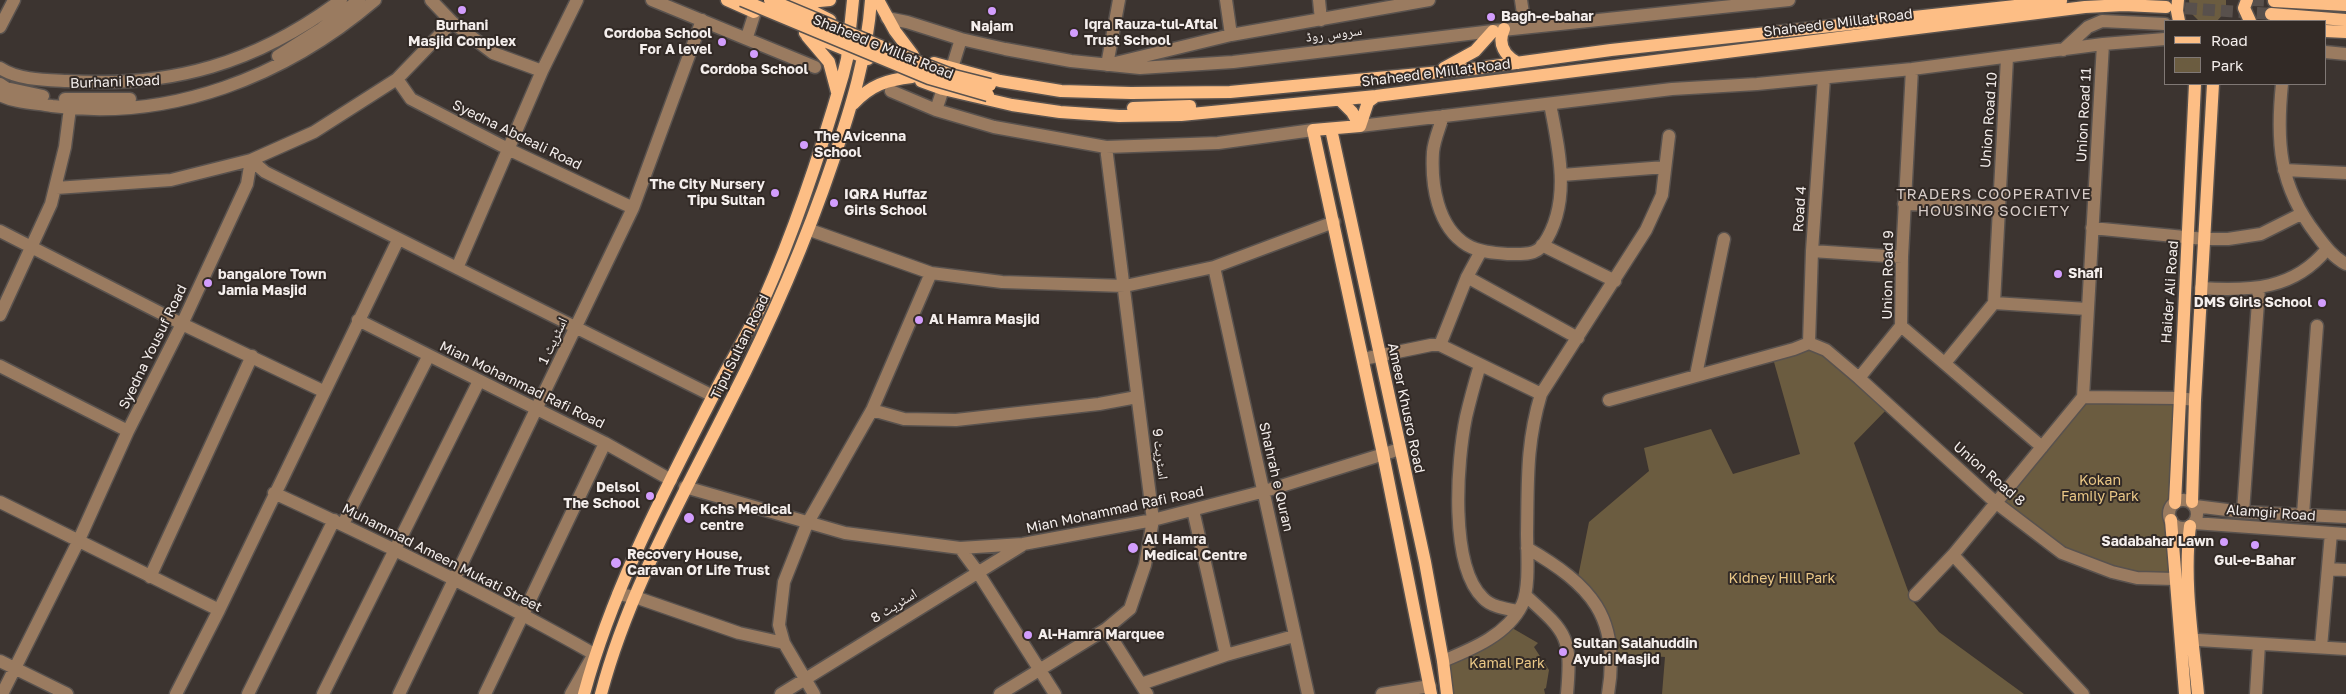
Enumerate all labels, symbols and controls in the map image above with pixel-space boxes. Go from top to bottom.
marker: Burhani Masjid Complex [456,4,468,16]
marker: Najam [986,5,998,17]
street label: Shaheed e Millat Road [1763,6,1913,40]
place label: Bagh-e-bahar [1501,9,1594,25]
street label: Shaheed e Millat Road [810,11,956,83]
marker: Bagh-e-bahar [1485,11,1497,23]
place label: Iqra Rauza-tul-Aftal Trust School [1084,17,1218,49]
place label: Burhani Masjid Complex [408,18,516,50]
place label: Najam [971,19,1013,35]
legend [2164,20,2326,85]
street label: سروس روڈ [1305,22,1363,46]
place label: Cordoba School For A level [604,26,712,58]
marker: Iqra Rauza-tul-Aftal Trust School [1068,27,1080,39]
text: Road [2211,31,2248,49]
marker: Cordoba School For A level [716,36,728,48]
marker: Cordoba School [748,48,760,60]
street label: Shaheed e Millat Road [1361,56,1511,90]
text: Park [2211,56,2243,74]
place label: Cordoba School [700,62,808,78]
street label: Union Road 11 [2073,67,2095,163]
street label: Union Road 10 [1977,71,2001,169]
street label: Burhani Road [70,72,160,92]
street label: Syedna Abdeali Road [450,96,584,174]
place label: The Avicenna School [814,129,906,162]
marker: The Avicenna School [798,139,810,151]
place label: The City Nursery Tipu Sultan [650,177,765,210]
street label: Road 4 [1790,185,1810,233]
district label: TRADERS COOPERATIVE HOUSING SOCIETY [1894,185,2094,220]
marker: The City Nursery Tipu Sultan [769,187,781,199]
place label: IQRA Huffaz Girls School [844,187,927,220]
marker: IQRA Huffaz Girls School [828,197,840,209]
street label: Union Road 9 [1879,230,1897,320]
street label: Haider Ali Road [2158,240,2182,344]
place label: Shafi [2068,266,2103,282]
place label: bangalore Town Jamia Masjid [218,267,326,300]
marker: Shafi [2052,268,2064,280]
marker: bangalore Town Jamia Masjid [202,277,214,289]
street label: Syedna Yousuf Road [116,282,190,412]
street label: Tipu Sultan Road [707,292,773,402]
place label: DMS Girls School [2194,295,2312,311]
marker: DMS Girls School [2316,297,2328,309]
place label: Al Hamra Masjid [929,312,1040,328]
marker: Al Hamra Masjid [913,314,925,326]
street label: اسٹریٹ 1 [535,315,571,367]
street label: Mian Mohammad Rafi Road [437,338,607,432]
street label: Ameer Khusro Road [1384,341,1428,475]
street label: Shahrah e Quran [1255,421,1297,533]
street label: اسٹریٹ 9 [1149,427,1171,481]
street label: Union Road 8 [1950,438,2028,510]
park label: Kokan Family Park [2061,473,2139,506]
place label: Delsol The School [563,480,640,512]
street label: Mian Mohammad Rafi Road [1024,483,1206,537]
marker: Delsol The School [644,490,656,502]
street label: Muhammad Ameen Mukati Street [339,500,545,616]
street label: Alamgir Road [2226,501,2316,525]
place label: Kchs Medical centre [700,502,792,534]
marker: Kchs Medical centre [682,511,696,525]
place label: Al Hamra Medical Centre [1144,532,1247,564]
place label: Sadabahar Lawn [2101,534,2214,550]
marker: Sadabahar Lawn [2218,536,2230,548]
marker: Gul-e-Bahar [2249,539,2261,551]
marker: Al Hamra Medical Centre [1126,541,1140,555]
place label: Recovery House, Caravan Of Life Trust [627,547,770,580]
place label: Gul-e-Bahar [2214,553,2296,569]
marker: Recovery House, Caravan Of Life Trust [609,556,623,570]
park label: Kidney Hill Park [1729,571,1835,587]
street label: اسٹریٹ 8 [868,585,920,627]
place label: Al-Hamra Marquee [1038,627,1165,643]
marker: Al-Hamra Marquee [1022,629,1034,641]
place label: Sultan Salahuddin Ayubi Masjid [1573,636,1697,669]
marker: Sultan Salahuddin Ayubi Masjid [1557,646,1569,658]
park label: Kamal Park [1469,656,1545,672]

